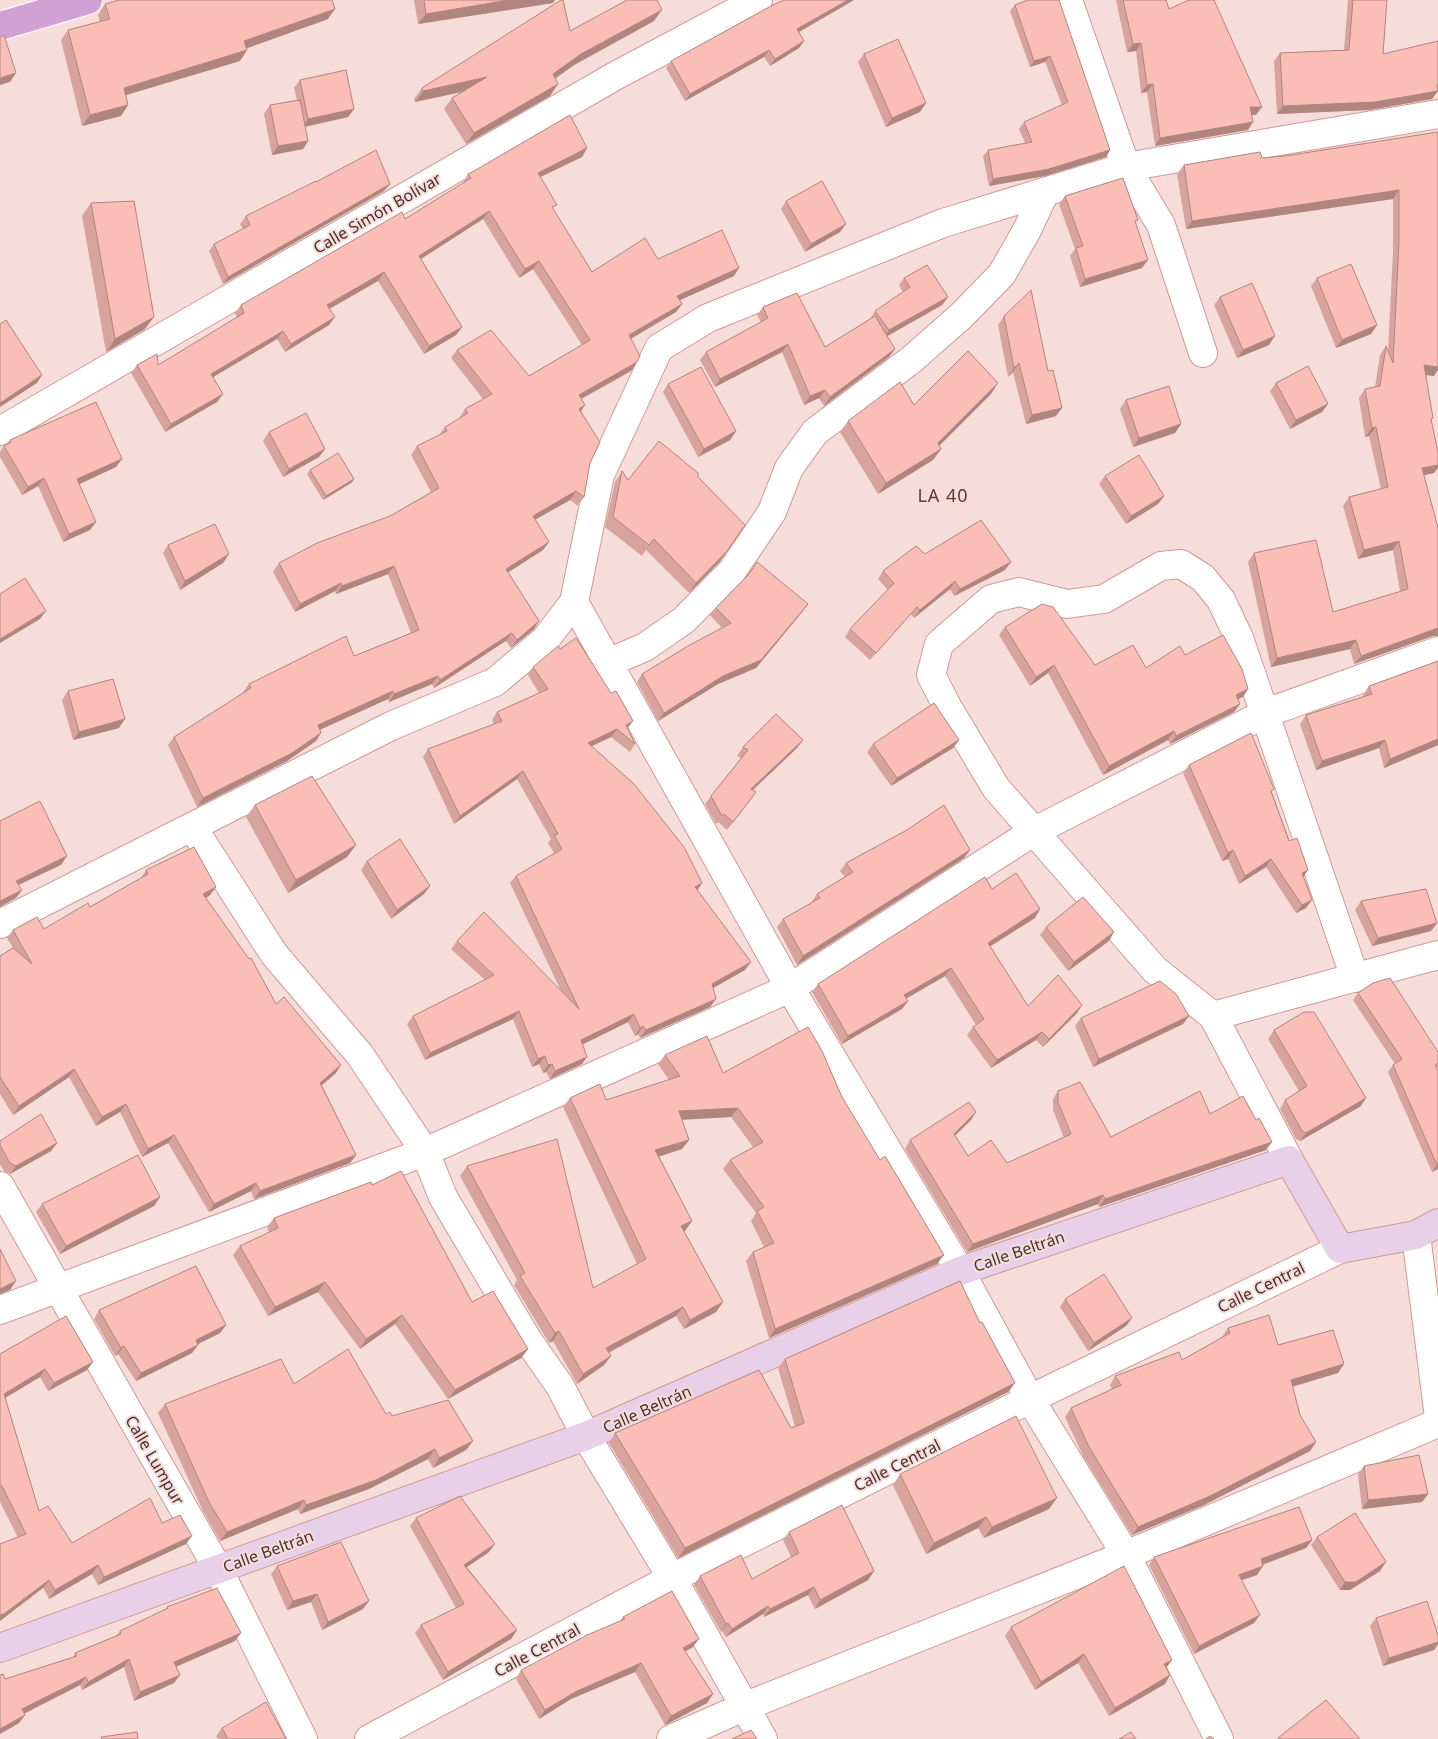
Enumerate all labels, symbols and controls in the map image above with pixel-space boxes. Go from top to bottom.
street label: Calle Simón Bolívar [309,167,445,259]
district label: LA 40 [917,483,969,507]
street label: Calle Beltrán [970,1225,1068,1277]
street label: Calle Central [1214,1256,1308,1318]
street label: Calle Beltrán [599,1380,695,1438]
street label: Calle Lumpur [120,1411,190,1509]
street label: Calle Central [850,1434,944,1496]
street label: Calle Beltrán [220,1524,316,1578]
street label: Calle Central [490,1618,584,1682]

